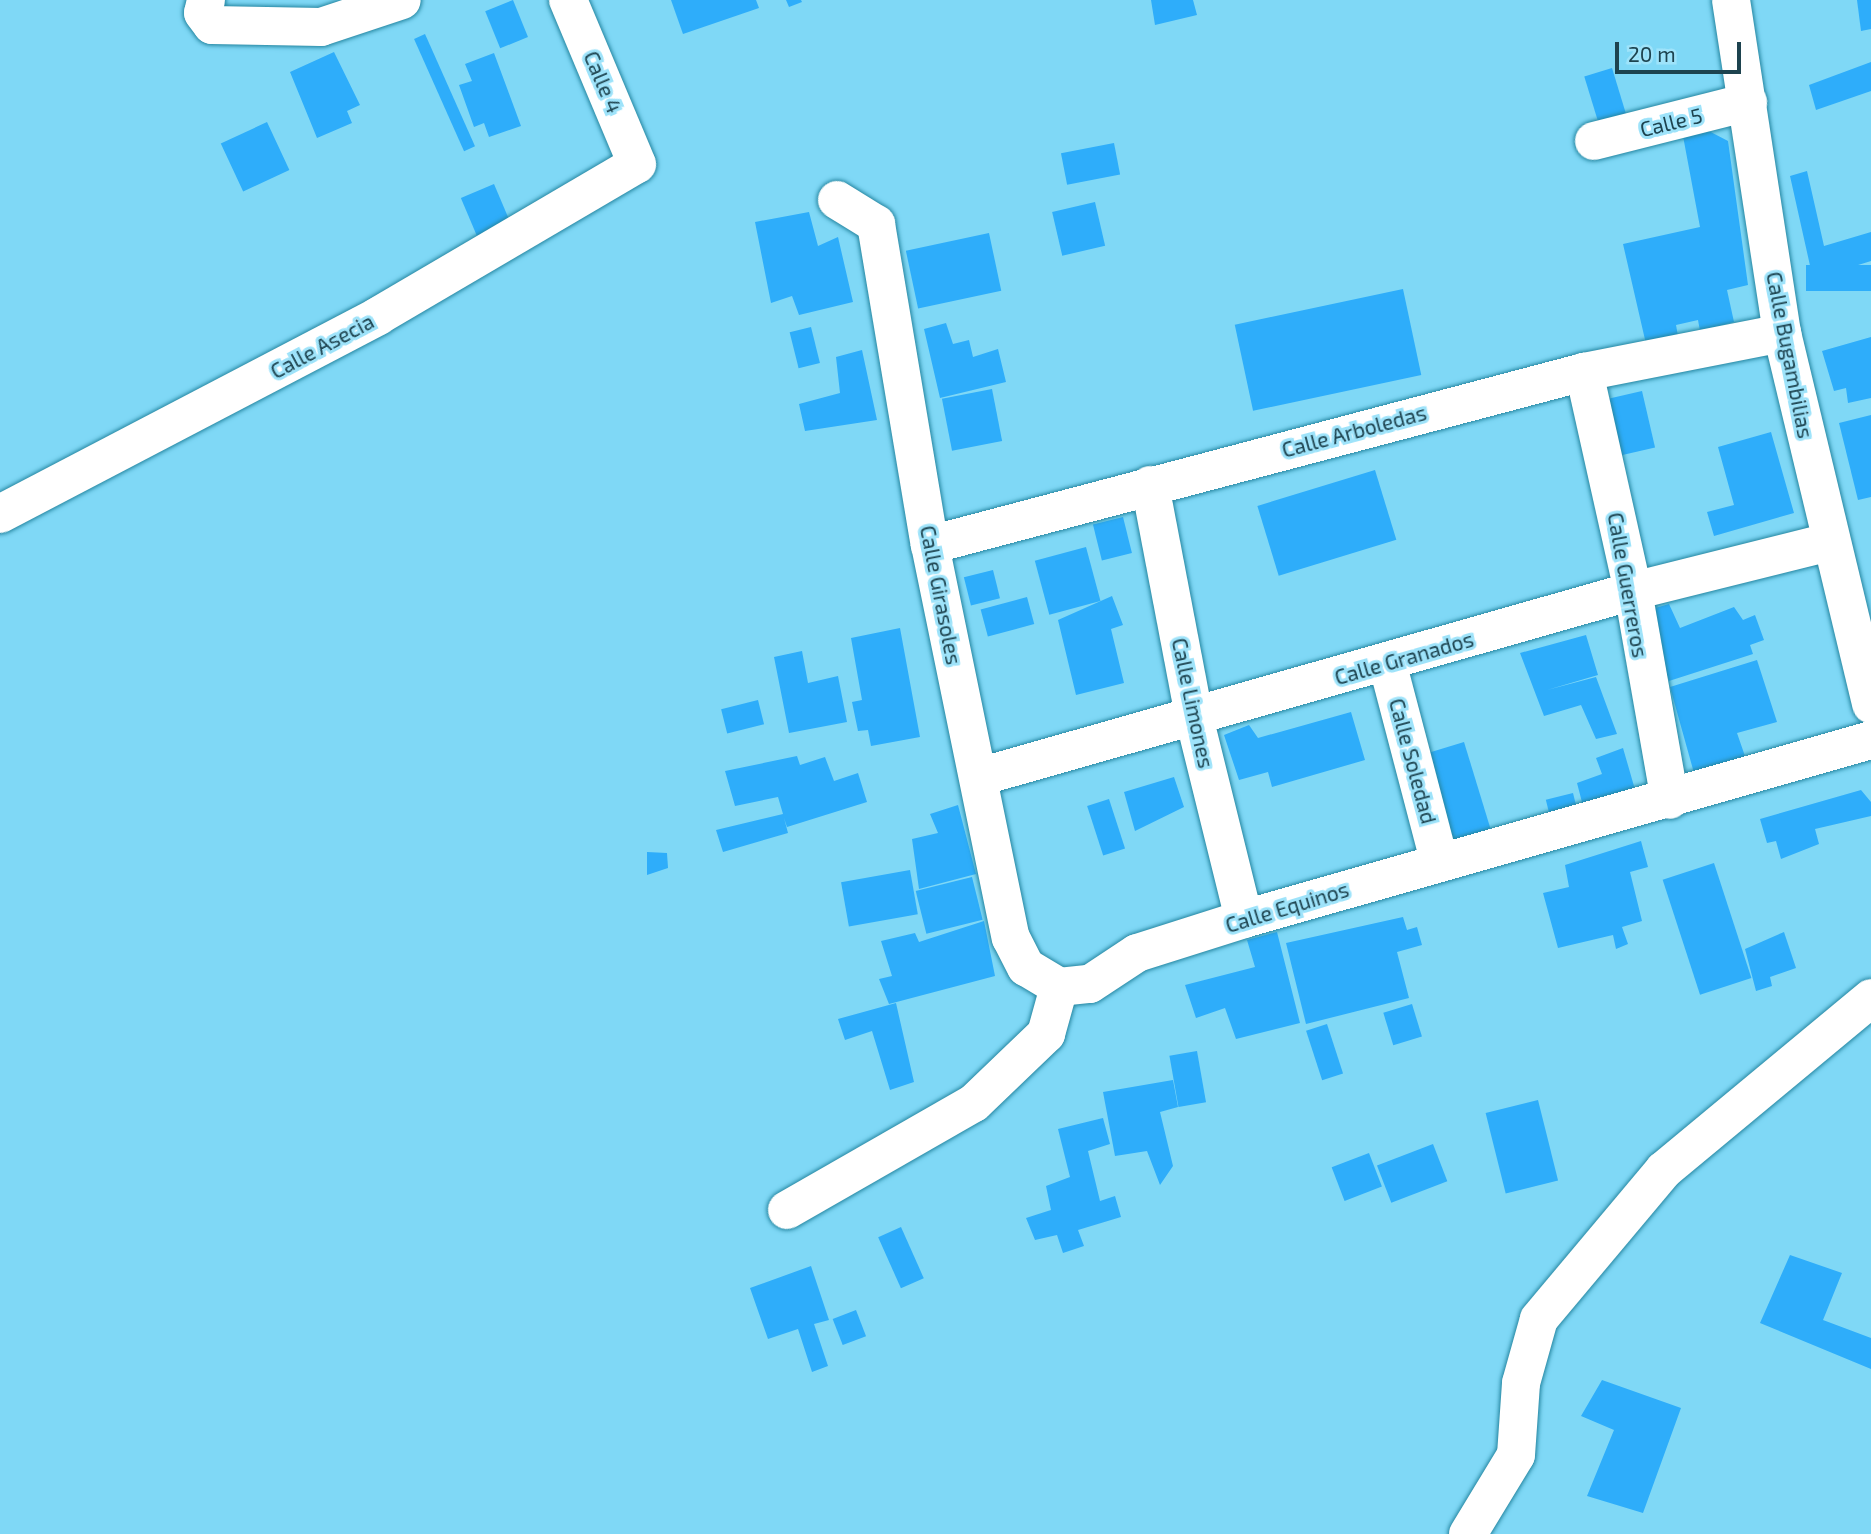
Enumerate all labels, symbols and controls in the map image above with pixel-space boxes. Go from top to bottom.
scale bar [1619,28,1745,72]
text: 20 m [1628,41,1676,66]
street label: Calle 4 [579,47,627,117]
street label: Calle 5 [1637,102,1705,142]
street label: Calle Bugambilias [1761,270,1819,440]
street label: Calle Asecia [266,308,378,384]
street label: Calle Arboledas [1279,400,1429,462]
street label: Calle Guerreros [1603,510,1653,660]
street label: Calle Girasoles [915,523,967,667]
street label: Calle Granados [1332,626,1476,690]
street label: Calle Limones [1167,636,1219,770]
street label: Calle Soledad [1384,696,1442,826]
street label: Calle Equinos [1222,876,1352,938]

